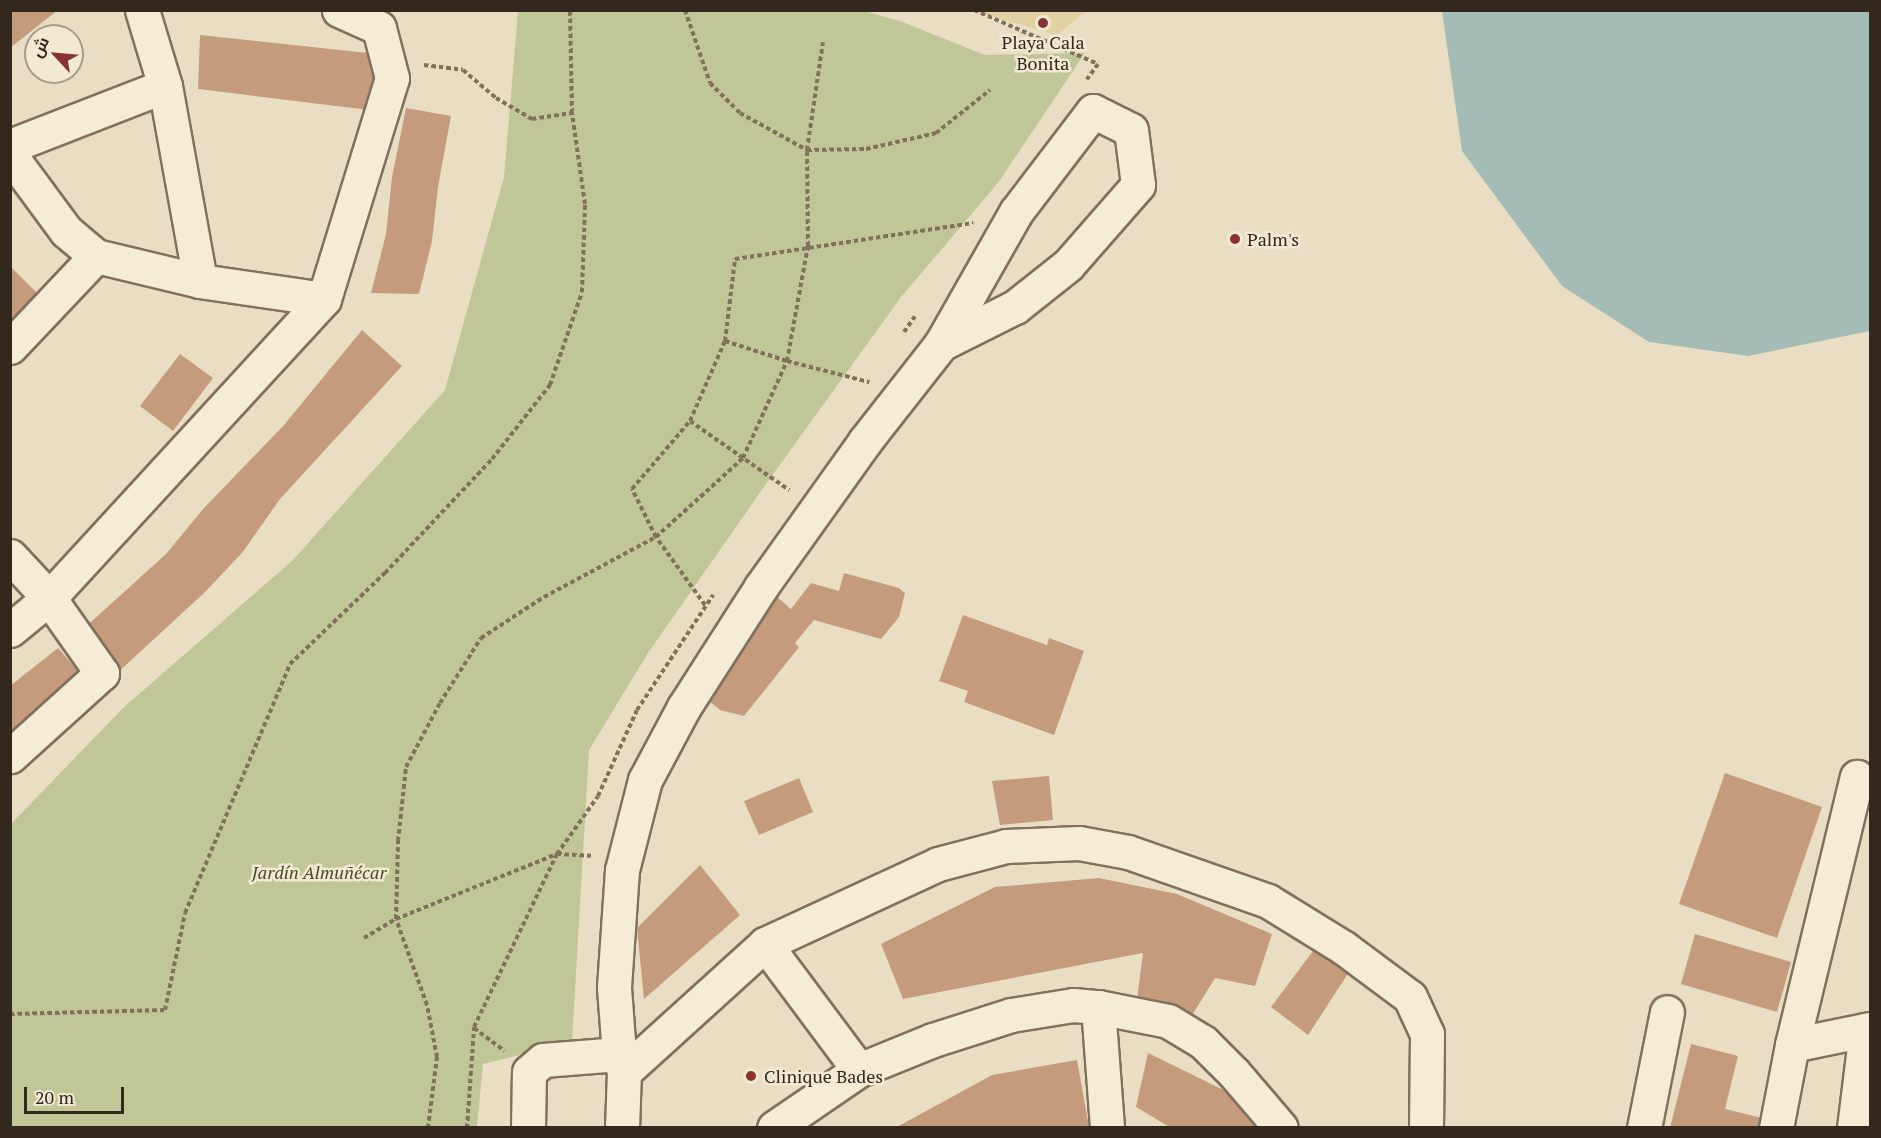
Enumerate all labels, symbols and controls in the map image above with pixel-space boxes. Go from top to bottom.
marker: Playa Cala Bonita [1036,16,1050,30]
north arrow [24,24,84,84]
place label: Playa Cala Bonita [1002,32,1084,74]
text: ش [25,33,54,61]
place label: Palm's [1247,228,1299,250]
marker: Palm's [1228,232,1242,246]
park label: Jardín Almuñécar [251,861,387,883]
place label: Clinique Bades [764,1065,883,1087]
marker: Clinique Bades [742,1067,760,1085]
scale bar [27,1075,128,1113]
text: 20 m [35,1085,74,1109]

